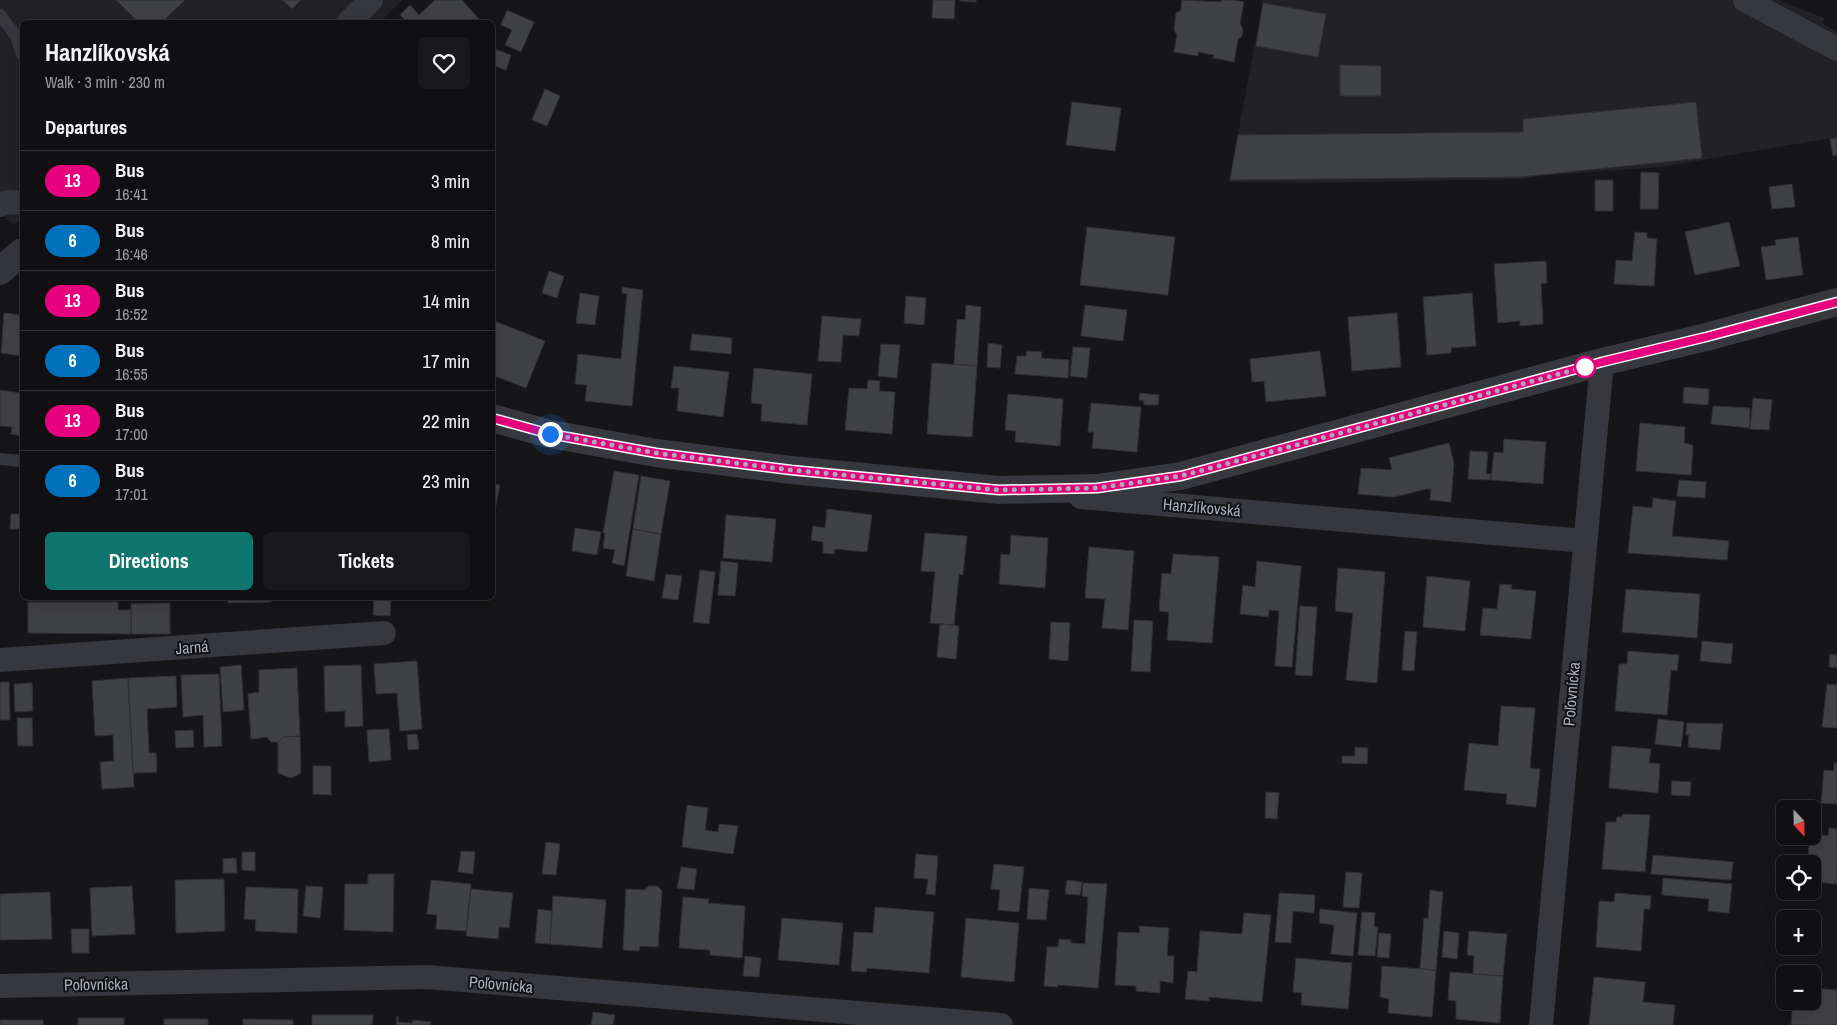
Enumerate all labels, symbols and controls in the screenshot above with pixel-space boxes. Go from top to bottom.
text: Hanzlíkovská [45,36,170,68]
button: heart [418,37,470,89]
text: Walk · 3 min · 230 m [45,71,165,93]
text: Departures [45,114,127,140]
text: Bus [115,157,144,183]
text: 13 [64,168,81,193]
text: 3 min [431,168,470,194]
text: 16:41 [115,183,148,205]
text: Bus [115,217,144,243]
text: 6 [68,228,77,253]
text: 8 min [431,228,470,254]
text: 16:46 [115,243,148,265]
text: Bus [115,277,144,303]
text: 13 [64,288,81,313]
text: 14 min [422,288,470,314]
text: 16:52 [115,303,148,325]
text: Bus [115,337,144,363]
text: 6 [68,348,77,373]
text: 17 min [422,348,470,374]
unlabelled marker [1574,356,1596,378]
text: 16:55 [115,363,148,385]
text: Bus [115,397,144,423]
text: 13 [64,408,81,433]
text: 22 min [422,408,470,434]
your location [538,422,563,447]
text: 17:00 [115,423,148,445]
text: Bus [115,457,144,483]
text: 6 [68,468,77,493]
text: 23 min [422,468,470,494]
text: 17:01 [115,483,148,505]
street label: Hanzlíkovská [1162,493,1243,521]
button: Directions [45,532,253,590]
button: Tickets [263,532,470,590]
street label: Jarná [175,635,210,659]
street label: Poľovnícka [1557,660,1585,727]
north arrow [1776,800,1821,845]
map controls [1776,800,1821,1010]
button: locate [1776,855,1821,900]
button: + [1776,910,1821,955]
button: − [1776,965,1821,1010]
street label: Poľovnícka [468,970,535,998]
street label: Poľovnícka [64,972,129,996]

